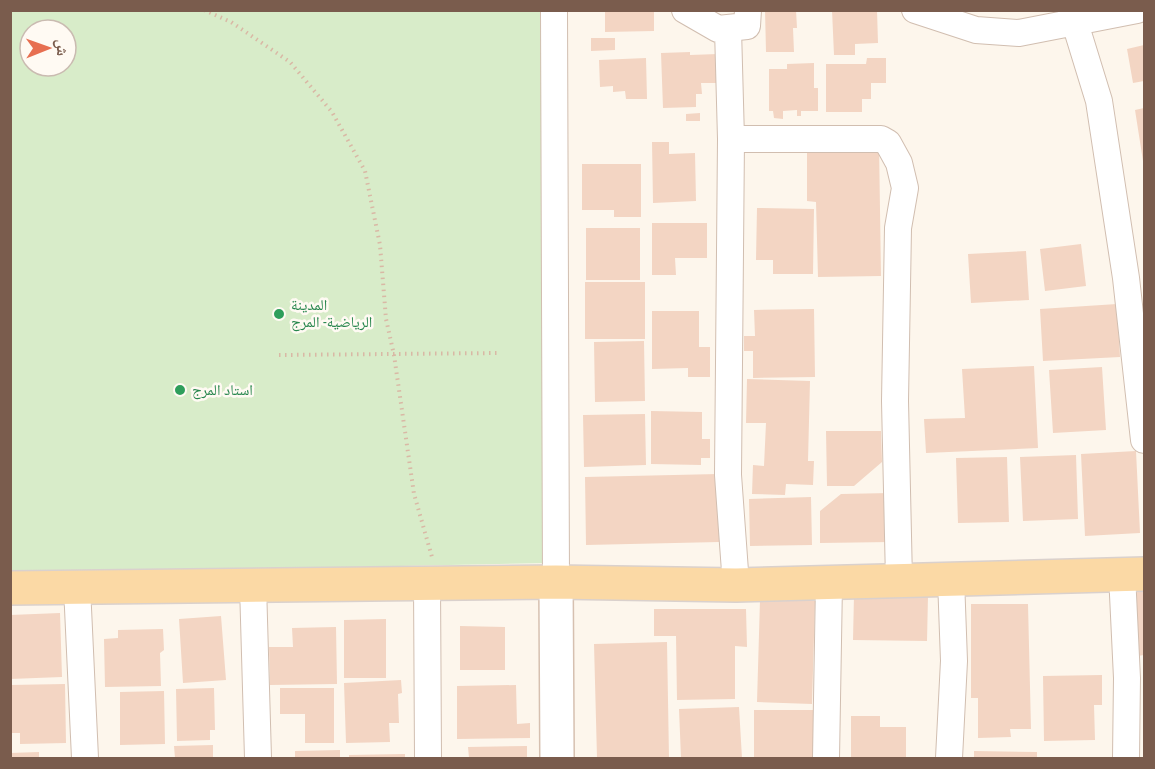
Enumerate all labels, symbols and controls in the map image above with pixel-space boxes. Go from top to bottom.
north arrow [18,18,78,78]
text: ش [53,39,72,56]
place label: المدينة الرياضية- المرج [291,296,372,332]
marker: المدينة الرياضية- المرج [272,307,286,321]
place label: استاد المرج [192,381,253,400]
marker: استاد المرج [173,383,187,397]

